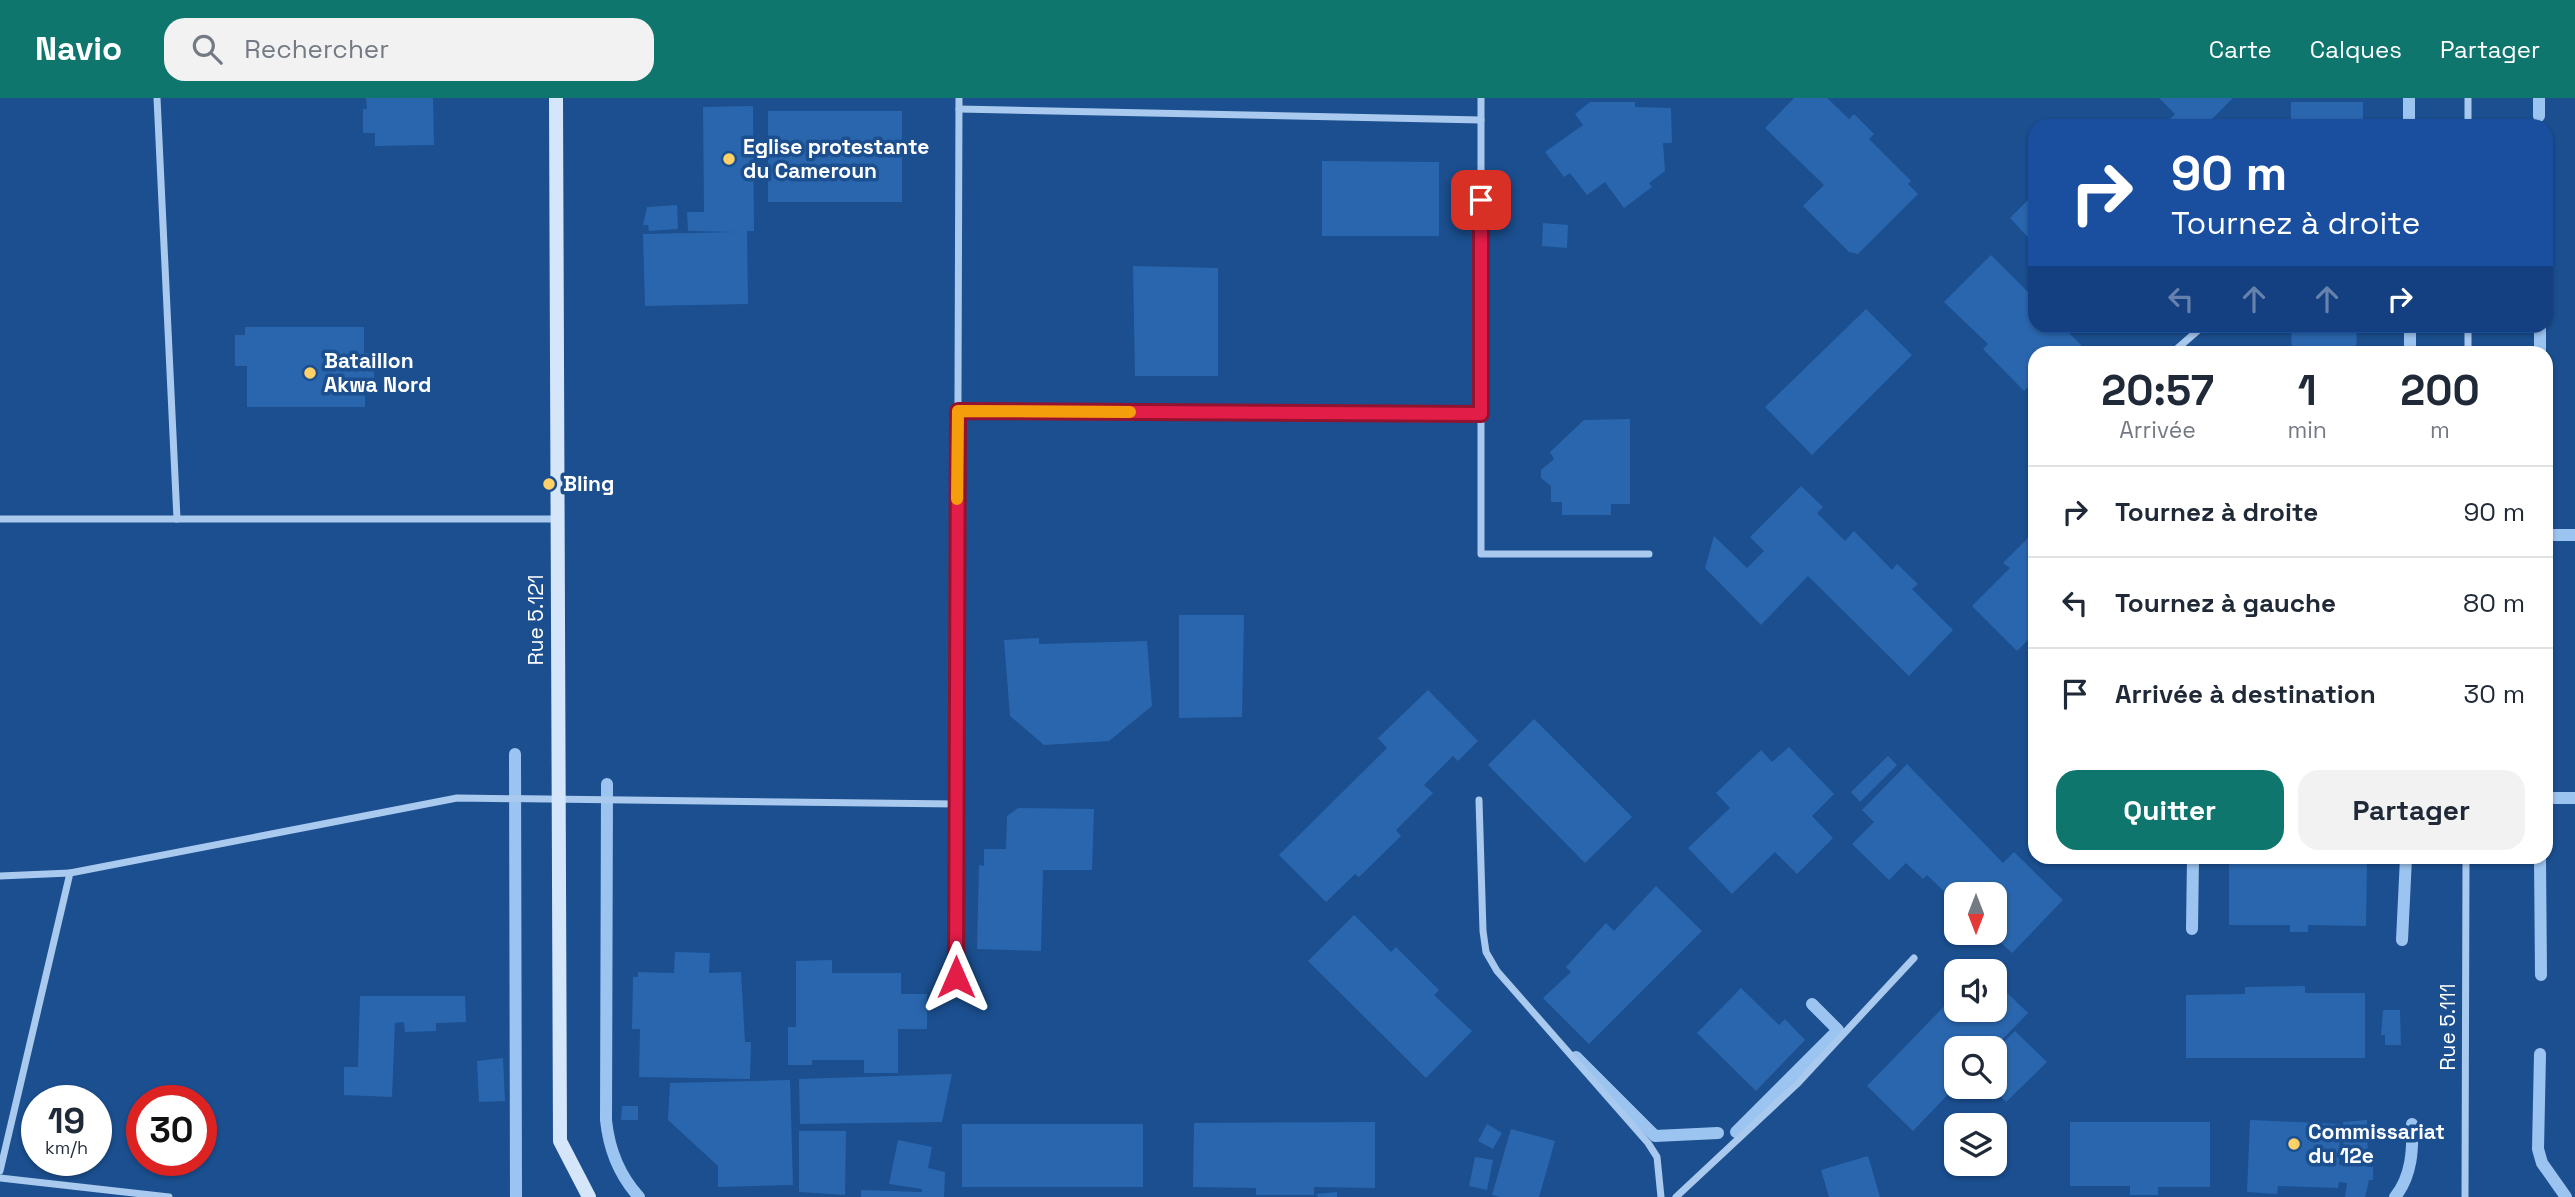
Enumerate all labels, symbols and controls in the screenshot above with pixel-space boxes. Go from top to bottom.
search box [164,18,654,81]
text: Navio [35,28,122,70]
icon: search [188,30,226,68]
text: Rechercher [244,32,389,66]
text: Carte [2209,34,2272,65]
text: Calques [2310,34,2402,65]
text: Partager [2440,34,2540,65]
place label: Eglise protestante du Cameroun [743,133,929,184]
text: 90 m [2171,142,2287,204]
icon: right [2056,147,2147,238]
marker: Eglise protestante du Cameroun [721,151,737,167]
pin [1451,170,1511,230]
icon: arrive [1462,181,1500,219]
text: Tournez à droite [2171,203,2420,243]
icon: left [2162,280,2200,318]
icon: ahead [2235,280,2273,318]
icon: ahead [2308,280,2346,318]
icon: right [2381,280,2419,318]
place label: Bataillon Akwa Nord [324,347,431,398]
text: 20:57 [2101,364,2214,417]
text: 1 [2298,364,2317,417]
text: 200 [2400,364,2480,417]
marker: Bataillon Akwa Nord [302,365,318,381]
text: Arrivée [2119,415,2196,445]
text: min [2287,415,2327,445]
text: m [2430,415,2450,445]
place label: Bling [563,470,614,497]
marker: Bling [541,476,557,492]
icon: right [2056,493,2094,531]
text: Tournez à droite [2115,495,2318,529]
text: 90 m [2463,495,2525,529]
street label: Rue 5.121 [522,574,549,666]
icon: left [2056,584,2094,622]
text: Tournez à gauche [2115,586,2336,620]
text: 80 m [2463,586,2525,620]
icon: arrive [2056,675,2094,713]
text: Arrivée à destination [2115,677,2376,711]
text: 30 m [2464,677,2525,711]
button: Quitter [2056,770,2284,850]
button: Partager [2298,770,2525,850]
north arrow [1944,882,2007,945]
map controls [1944,882,2007,1176]
position arrow [919,940,993,1014]
button: sound [1944,959,2007,1022]
street label: Rue 5.111 [2434,983,2461,1071]
button: search [1944,1036,2007,1099]
speed limit sign: 30 [126,1085,217,1176]
text: 19 [48,1099,85,1143]
button: layers [1944,1113,2007,1176]
place label: Commissariat du 12e [2308,1118,2445,1169]
text: km/h [45,1136,88,1159]
marker: Commissariat du 12e [2286,1136,2302,1152]

